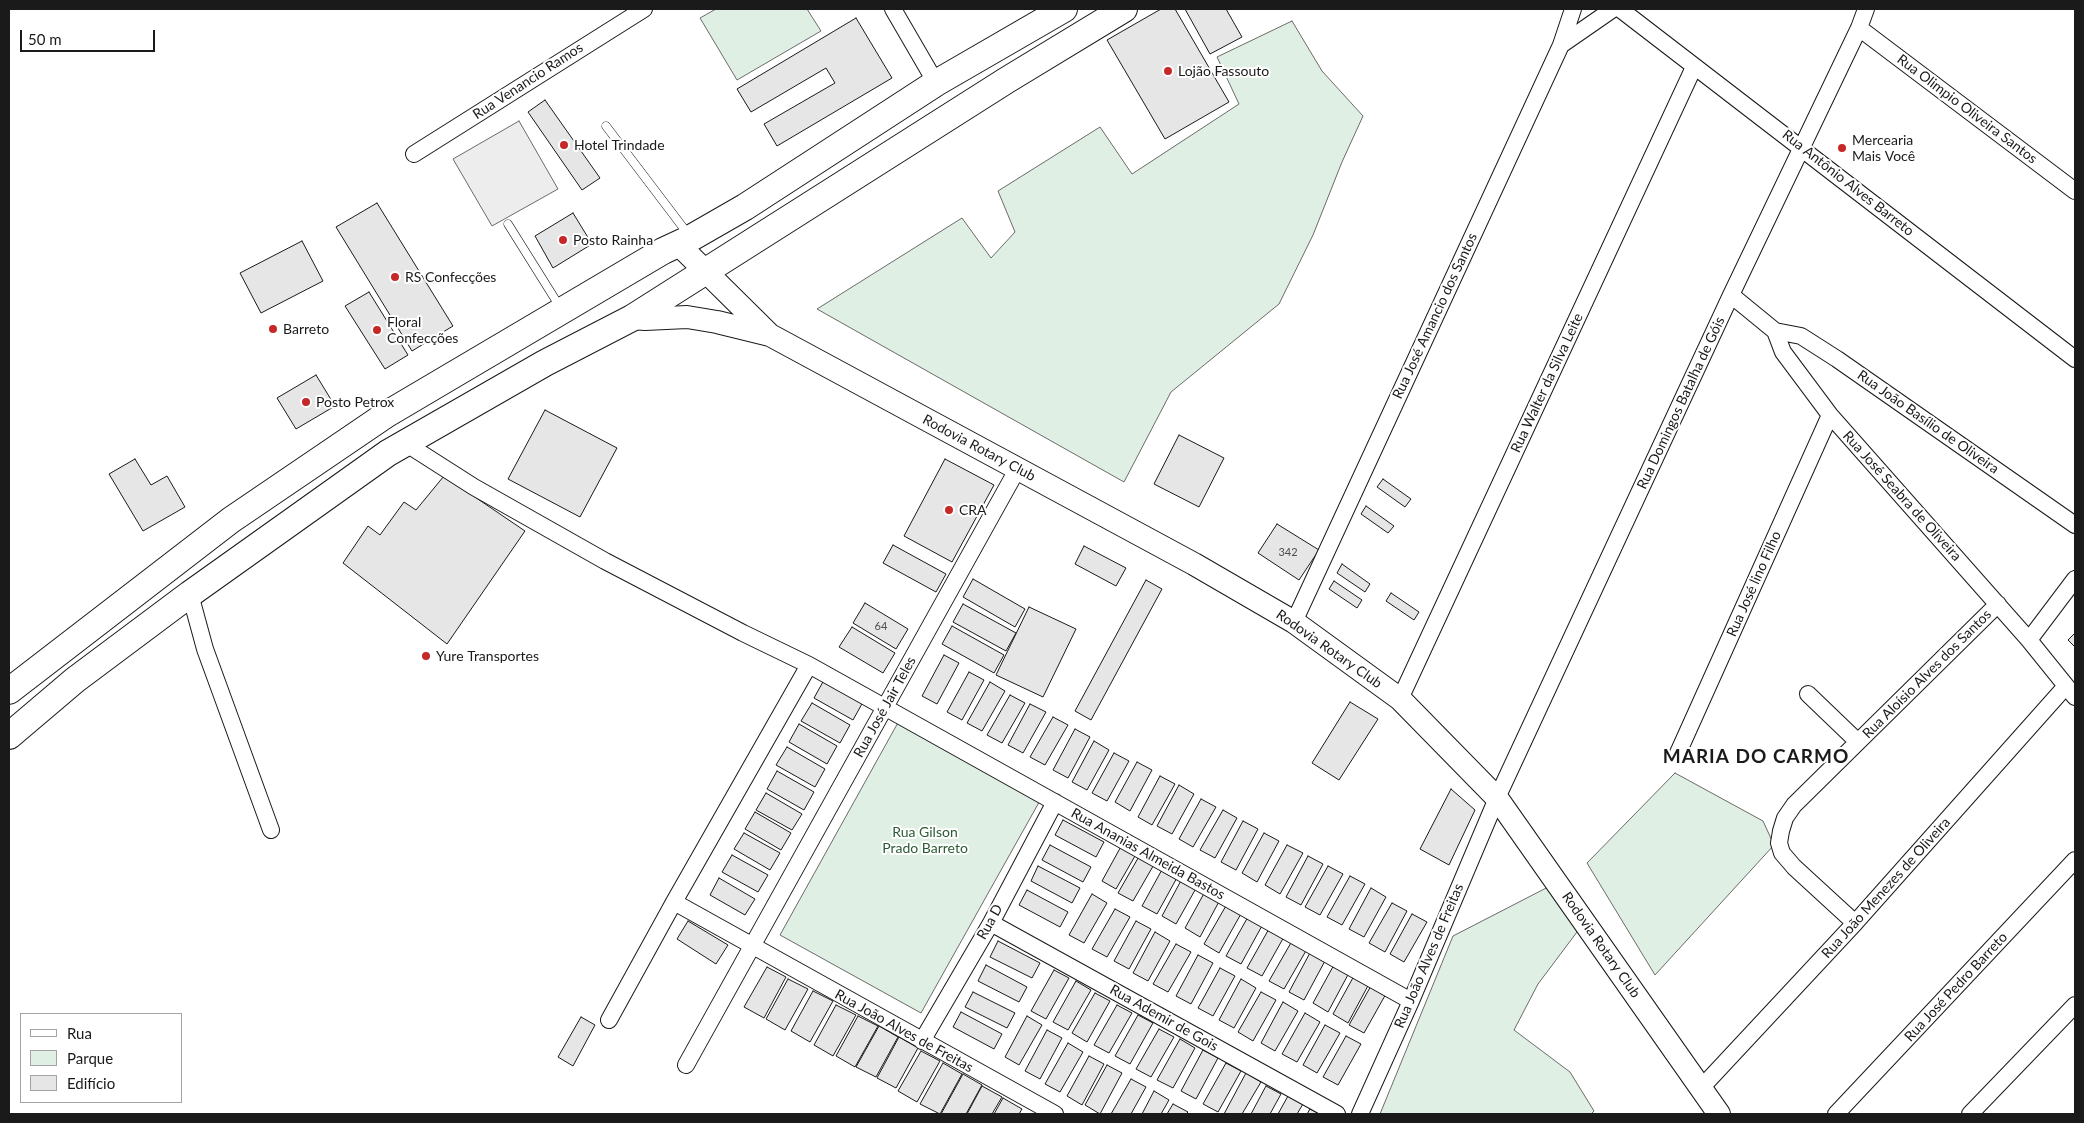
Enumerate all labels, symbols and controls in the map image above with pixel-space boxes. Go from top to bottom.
scale bar [22,20,158,52]
text: 50 m [28,30,62,48]
street label: Rua Venancio Ramos [470,39,586,123]
street label: Rua Olimpio Oliveira Santos [1894,51,2040,167]
place label: Lojão Fassouto [1178,63,1269,79]
marker: Lojão Fassouto [1162,65,1174,77]
street label: Rua Antônio Alves Barreto [1779,126,1917,240]
place label: Mercearia Mais Você [1852,132,1915,164]
place label: Hotel Trindade [574,137,665,153]
marker: Hotel Trindade [558,139,570,151]
marker: Mercearia Mais Você [1836,142,1848,154]
street label: Rua José Amancio dos Santos [1389,230,1481,402]
place label: Posto Rainha [573,232,653,248]
marker: Posto Rainha [557,234,569,246]
place label: RS Confecções [405,269,496,285]
marker: RS Confecções [389,271,401,283]
street label: Rua Walter da Silva Leite [1507,311,1587,455]
place label: Floral Confecções [387,314,458,347]
street label: Rua Domingos Batalha de Góis [1634,314,1728,492]
place label: Barreto [283,321,329,337]
marker: Barreto [267,323,279,335]
marker: Floral Confecções [371,324,383,336]
street label: Rua João Basílio de Oliveira [1854,367,2002,477]
place label: Posto Petrox [316,394,394,410]
marker: Posto Petrox [300,396,312,408]
street label: Rodovia Rotary Club [920,411,1038,485]
street label: Rua José Seabra de Oliveira [1839,428,1965,564]
place label: CRA [959,502,987,518]
marker: CRA [943,504,955,516]
street label: Rua José lino Filho [1723,529,1785,639]
house number: 342 [1278,545,1298,559]
street label: Rodovia Rotary Club [1273,606,1385,692]
street label: Rua Aloísio Alves dos Santos [1859,606,1995,742]
house number: 64 [875,619,887,633]
place label: Yure Transportes [436,648,539,664]
marker: Yure Transportes [420,650,432,662]
street label: Rua José Jair Teles [850,654,920,760]
district label: MARIA DO CARMO [1661,746,1851,768]
street label: Rua Ananias Almeida Bastos [1068,805,1228,903]
street label: Rua João Menezes de Oliveira [1818,814,1954,962]
park label: Rua Gilson Prado Barreto [882,824,968,856]
street label: Rua João Alves de Freitas [1391,881,1467,1031]
street label: Rodovia Rotary Club [1558,889,1644,1001]
street label: Rua D [974,902,1006,942]
street label: Rua José Pedro Barreto [1901,929,2011,1045]
street label: Rua Ademir de Gois [1107,981,1221,1055]
street label: Rua João Alves de Freitas [832,986,976,1076]
legend [20,1013,182,1103]
text: Rua [67,1024,92,1042]
text: Parque [67,1049,113,1067]
text: Edifício [67,1074,115,1092]

